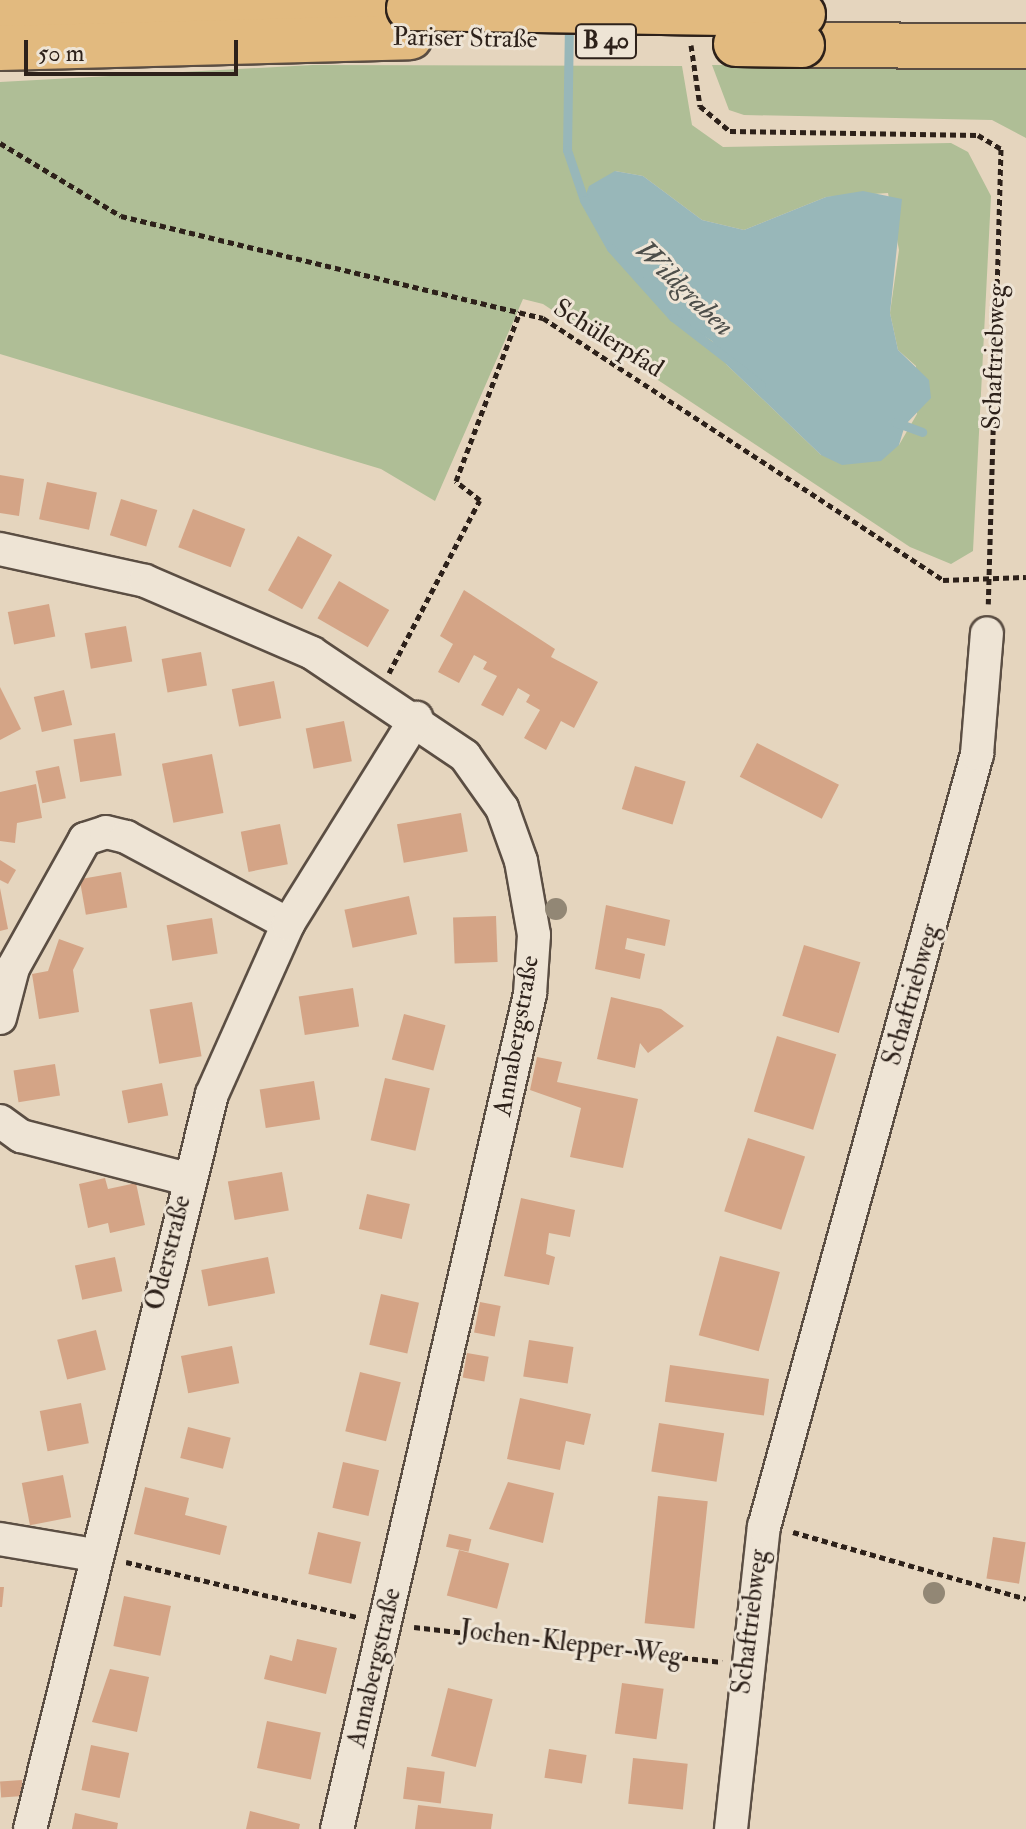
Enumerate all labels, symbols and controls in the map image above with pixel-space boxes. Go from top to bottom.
road number: B 40 [574,21,638,61]
street label: Pariser Straße [392,22,538,56]
scale bar [28,24,242,74]
text: 50 m [38,38,84,69]
water label: Wildgraben [628,234,740,344]
street label: Schaftriebweg [977,284,1013,430]
street label: Schülerpfad [547,293,669,385]
street label: Schaftriebweg [877,921,947,1069]
street label: Annabergstraße [488,953,546,1119]
street label: Oderstraße [140,1192,198,1314]
street label: Schaftriebweg [727,1548,775,1696]
street label: Annabergstraße [342,1585,408,1751]
street label: Jochen-Klepper-Weg [458,1615,684,1673]

